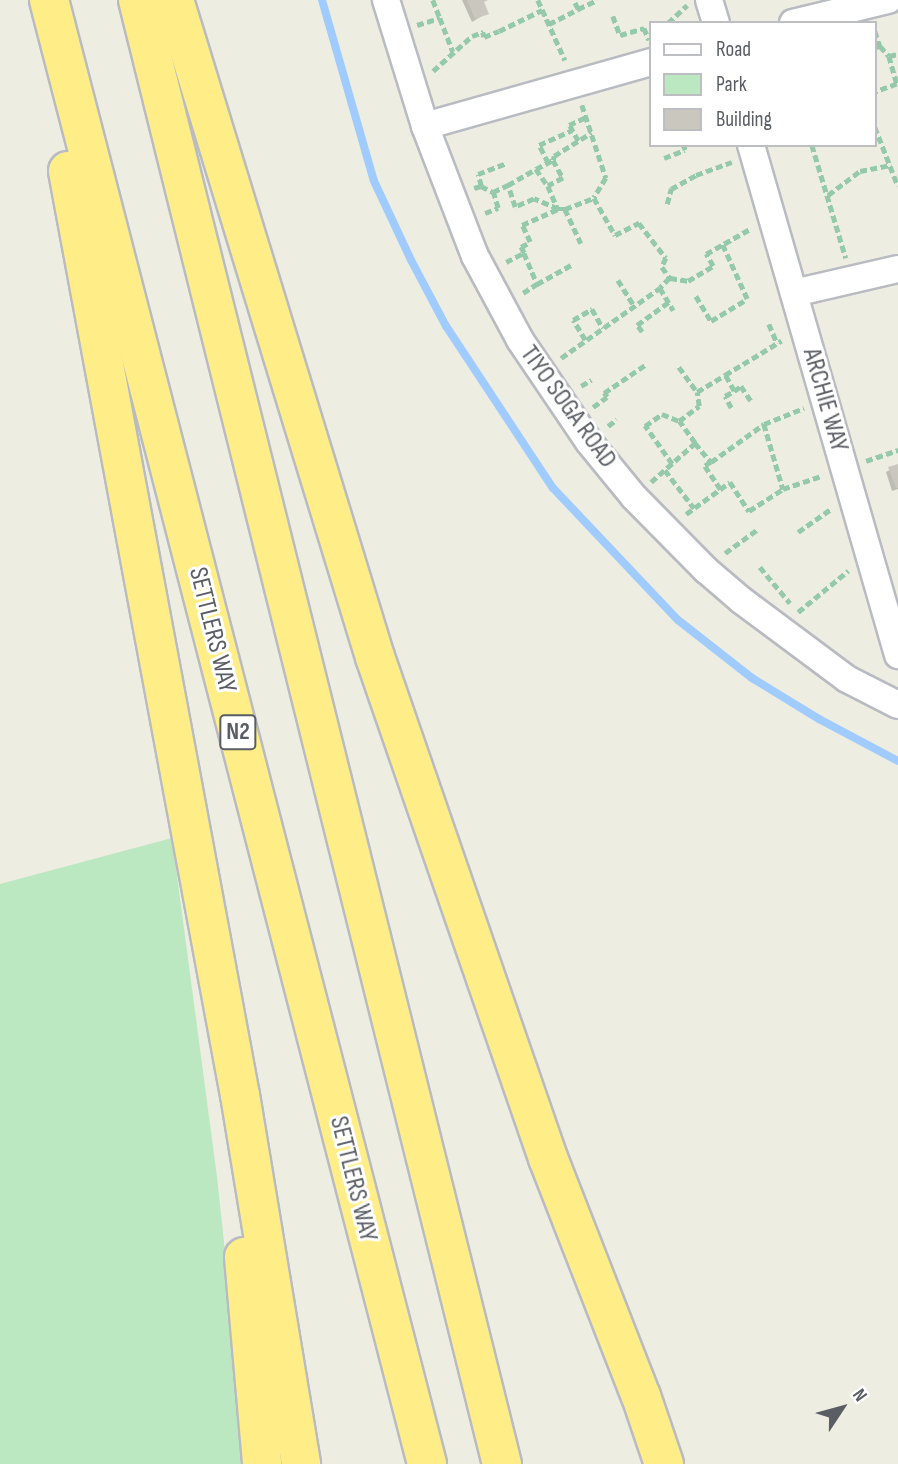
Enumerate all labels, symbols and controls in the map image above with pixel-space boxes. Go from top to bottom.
legend [650,21,877,147]
text: Road [716,37,751,62]
text: Park [716,72,747,97]
text: Building [716,107,772,132]
street label: TIYO SOGA ROAD [513,340,623,474]
street label: ARCHIE WAY [795,345,855,455]
street label: SETTLERS WAY [181,564,243,696]
road number: N2 [219,712,257,752]
street label: SETTLERS WAY [322,1113,384,1245]
north arrow [807,1373,877,1443]
text: N [847,1384,872,1406]

